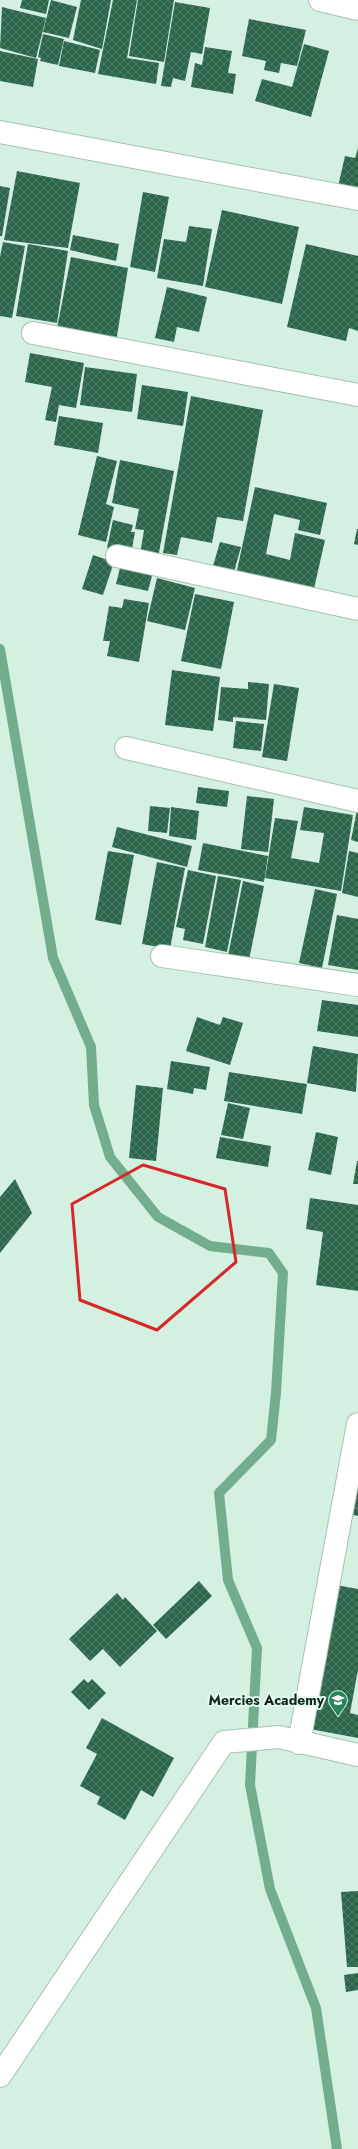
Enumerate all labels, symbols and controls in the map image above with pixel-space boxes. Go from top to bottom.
school or university icon: Mercies Academy [327,1689,349,1717]
place label: Mercies Academy [208,1690,325,1710]

